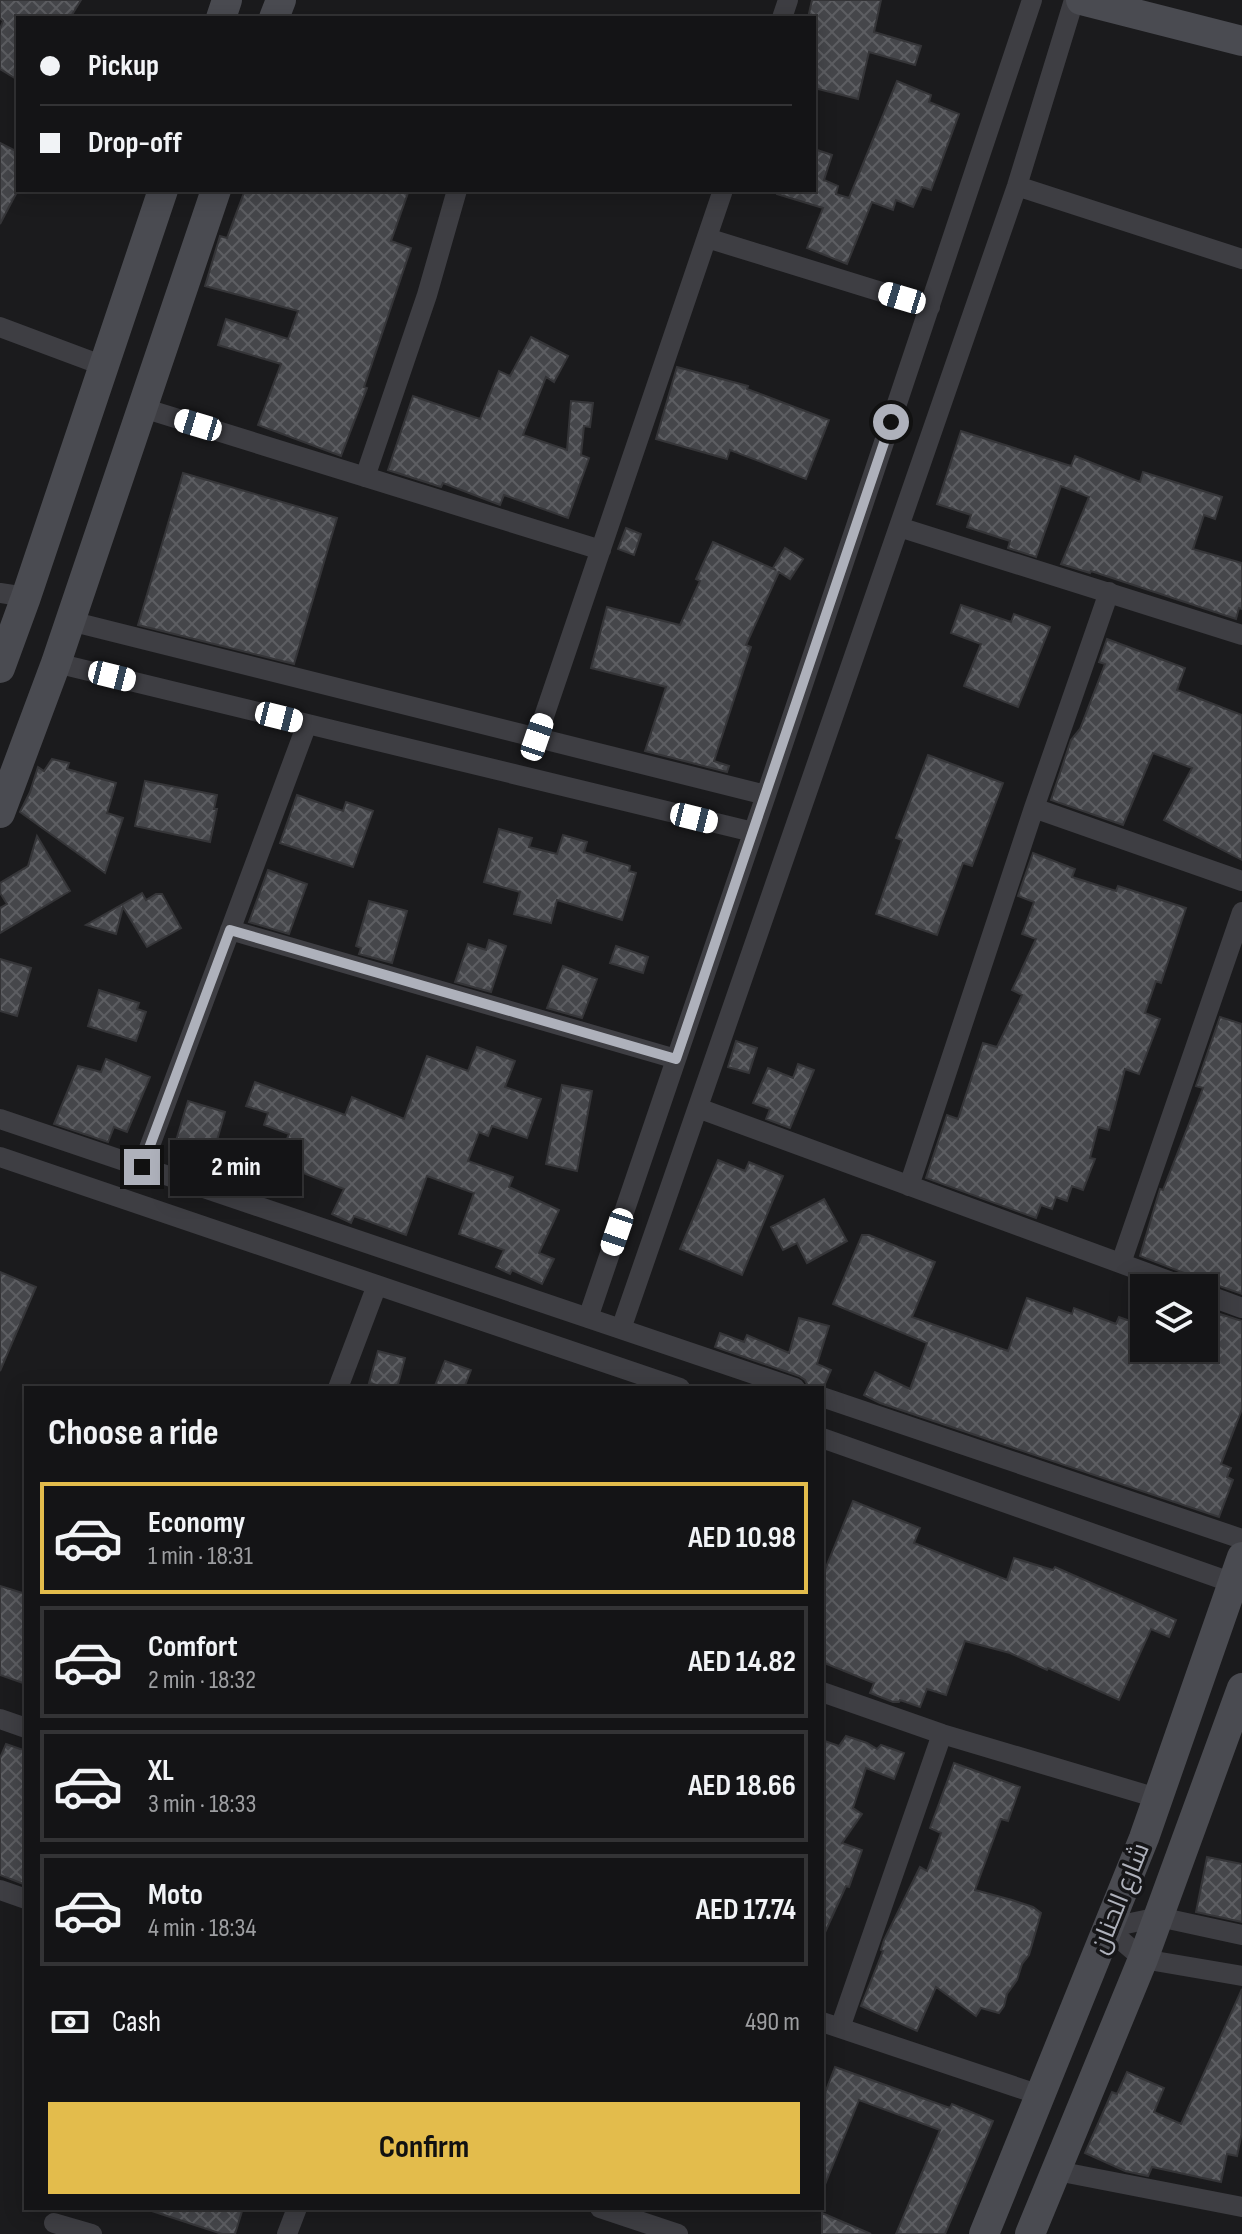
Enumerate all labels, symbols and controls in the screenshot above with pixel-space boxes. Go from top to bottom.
text: Pickup [88,48,159,84]
text: Drop-off [88,125,182,161]
car [876,280,928,316]
route start [873,404,909,440]
car [172,407,224,443]
car [86,659,138,693]
car [253,700,305,734]
car [518,710,556,764]
car [668,801,720,835]
callout: 2 min [170,1139,302,1195]
route end [124,1149,160,1185]
text: 2 min [211,1152,261,1183]
car [598,1205,636,1259]
map controls [1130,1274,1218,1362]
button: layers [1130,1274,1218,1362]
text: Choose a ride [48,1412,219,1455]
icon: car [52,1502,124,1574]
text: Economy [148,1505,245,1541]
text: AED 10.98 [688,1520,796,1556]
text: 1 min · 18:31 [148,1541,253,1572]
icon: car [52,1626,124,1698]
text: Comfort [148,1629,238,1665]
text: AED 14.82 [688,1644,796,1680]
text: 2 min · 18:32 [148,1665,256,1696]
icon: car [52,1750,124,1822]
text: XL [148,1753,174,1789]
text: AED 18.66 [688,1768,796,1804]
text: 3 min · 18:33 [148,1789,256,1820]
street label: شارع الحنان [1084,1839,1157,1959]
icon: car [52,1874,124,1946]
text: Moto [148,1877,203,1913]
text: AED 17.74 [696,1892,796,1928]
text: 4 min · 18:34 [148,1913,256,1944]
icon: cash [48,2000,92,2044]
text: Cash [112,2004,161,2040]
text: 490 m [745,2007,800,2038]
button: Confirm [48,2102,800,2194]

